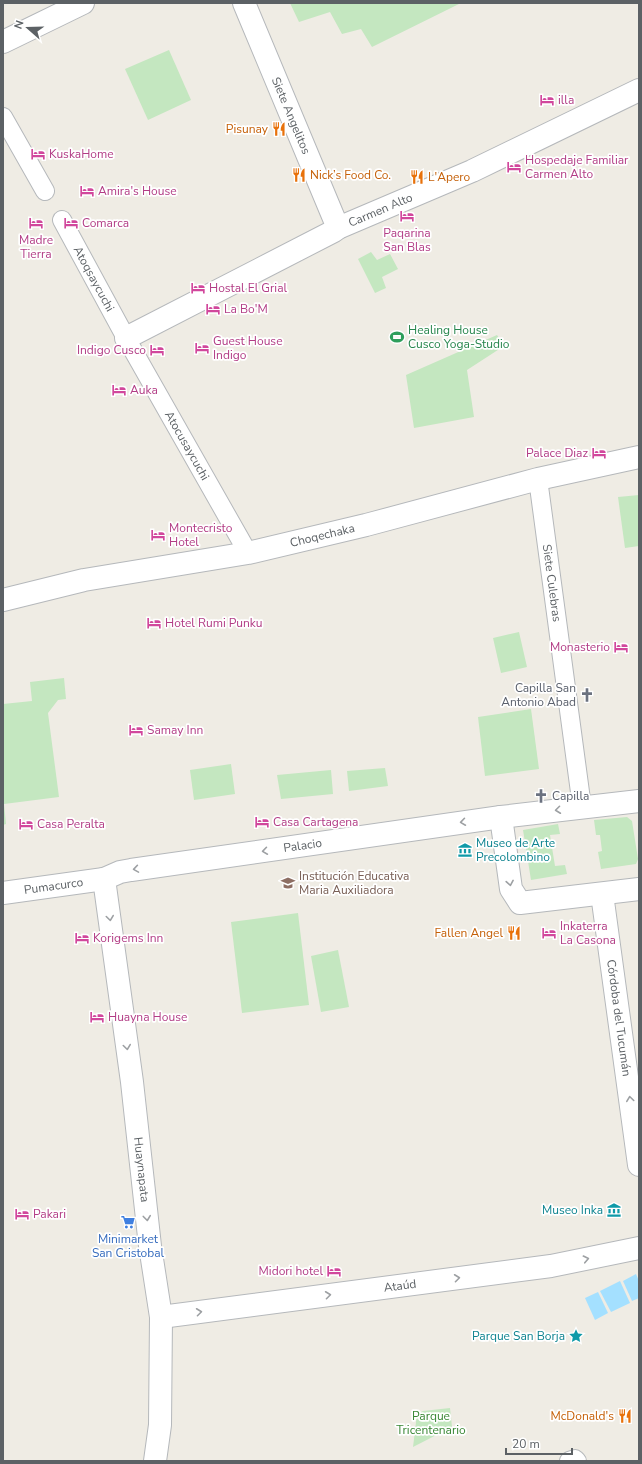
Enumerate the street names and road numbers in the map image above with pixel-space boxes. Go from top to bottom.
street label: Siete Angelitos [268,75,314,157]
street label: Carmen Alto [346,189,415,231]
street label: Atoqsaycuchi [70,243,118,314]
street label: Atocusaycuchi [161,408,213,483]
street label: Choqechaka [288,520,356,551]
street label: Siete Culebras [539,543,565,623]
street label: Palacio [282,835,323,856]
street label: Pumacurco [23,874,84,898]
street label: Córdoba del Tucumán [603,958,635,1077]
street label: Huaynapata [130,1136,153,1203]
street label: Ataúd [383,1276,417,1296]

